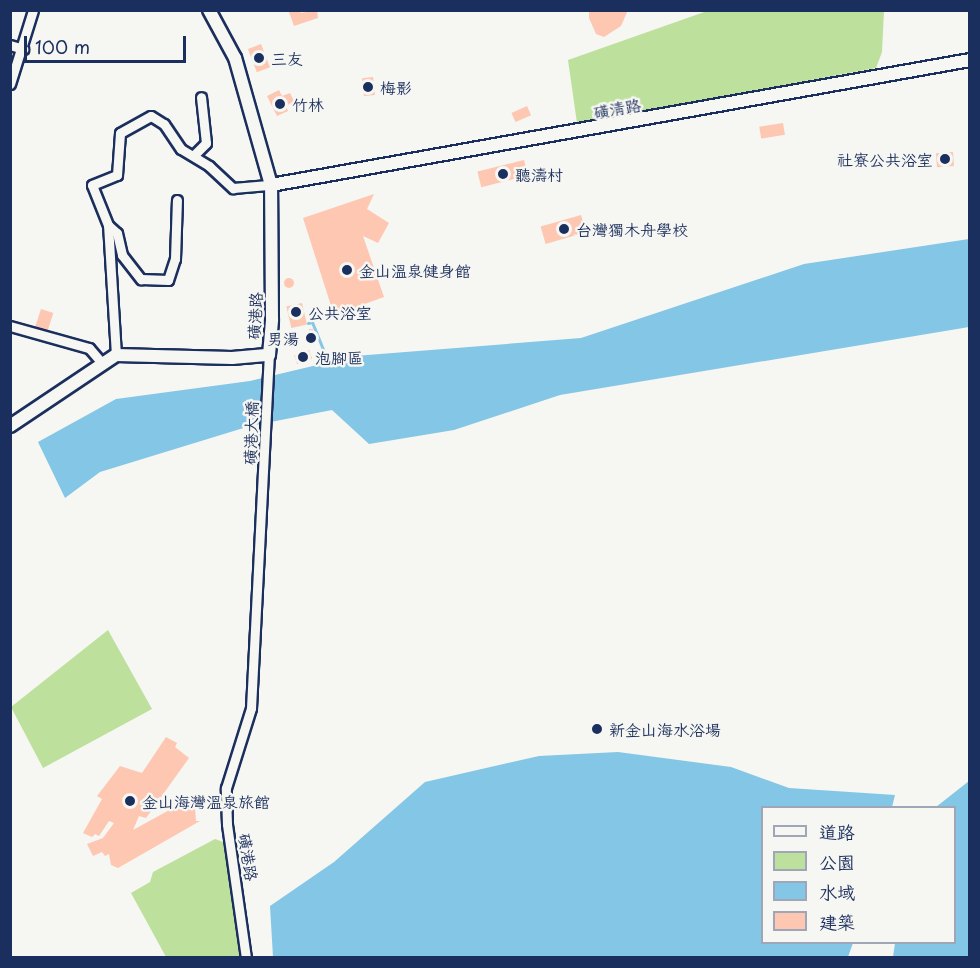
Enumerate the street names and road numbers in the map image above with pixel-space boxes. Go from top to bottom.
street label: 磺清路 [592,94,642,122]
street label: 磺港路 [243,292,265,340]
street label: 磺港大橋 [239,401,261,465]
street label: 磺港路 [236,832,262,882]

